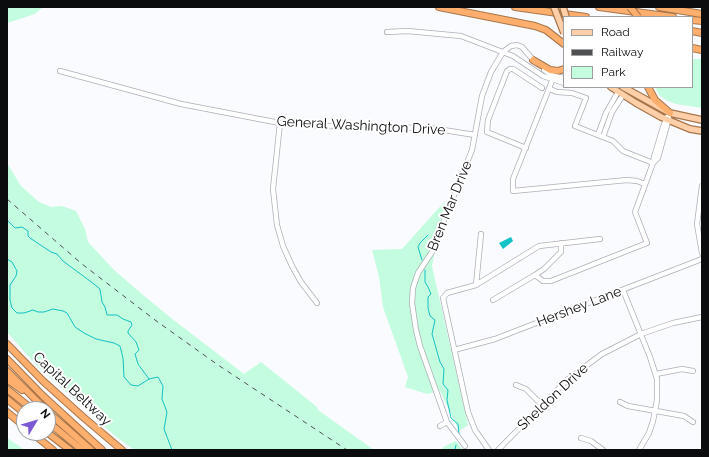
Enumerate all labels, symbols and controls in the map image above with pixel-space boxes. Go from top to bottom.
legend [563,16,693,88]
text: Road [601,25,630,39]
text: Railway [601,45,643,59]
text: Park [601,65,626,79]
street label: General Washington Drive [276,113,446,139]
street label: Bren Mar Drive [424,158,476,254]
street label: Hershey Lane [534,283,624,331]
street label: Capital Beltway [29,348,115,430]
street label: Sheldon Drive [514,360,592,434]
north arrow [16,401,56,441]
text: N [37,407,53,421]

